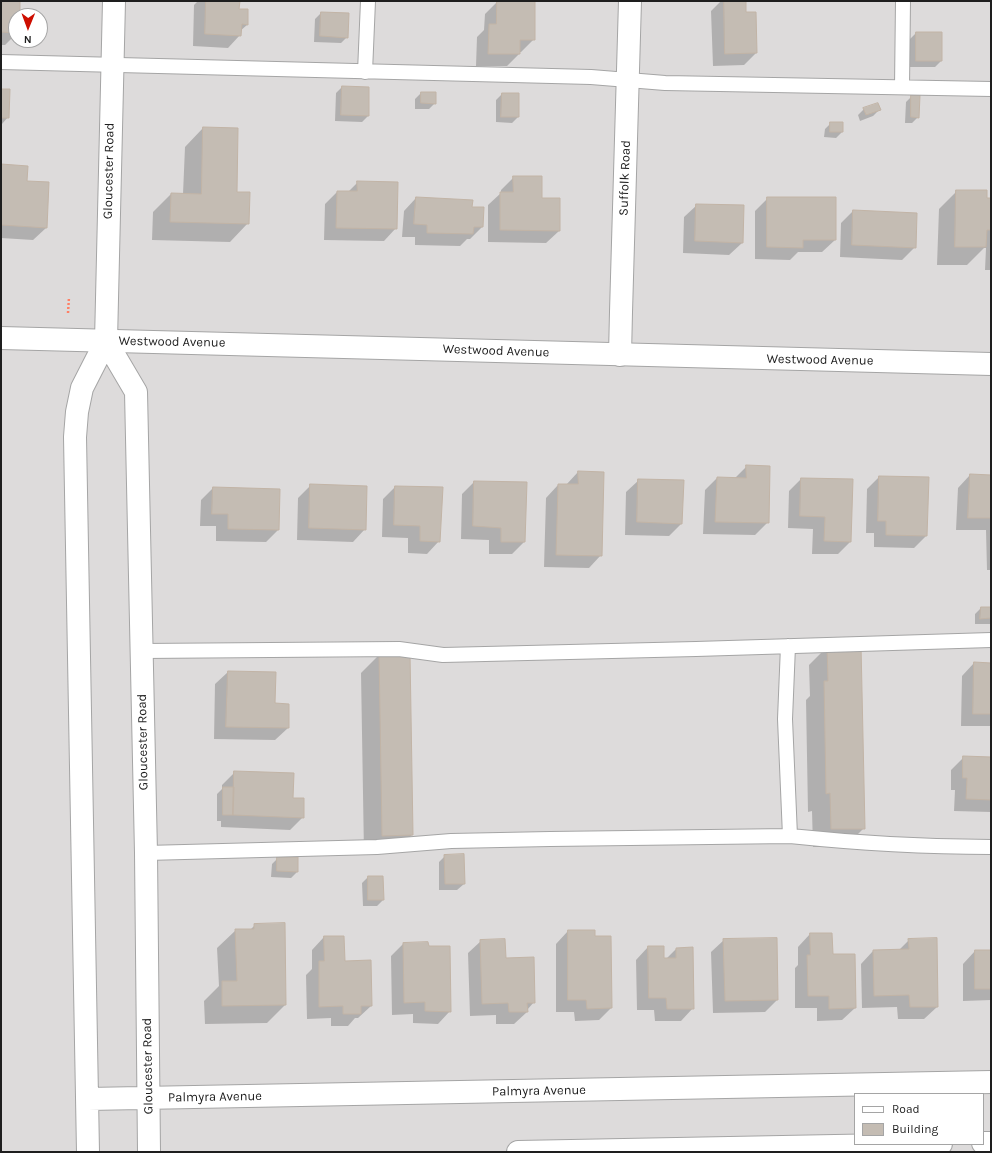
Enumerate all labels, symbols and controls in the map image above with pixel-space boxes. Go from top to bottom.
north arrow [8,8,48,48]
text: N [24,33,32,46]
street label: Gloucester Road [100,123,118,219]
street label: Suffolk Road [616,140,634,216]
street label: Westwood Avenue [118,333,226,351]
street label: Westwood Avenue [442,341,550,361]
street label: Westwood Avenue [766,351,874,369]
street label: Gloucester Road [134,694,152,790]
street label: Gloucester Road [139,1018,157,1114]
street label: Palmyra Avenue [492,1082,586,1100]
street label: Palmyra Avenue [168,1088,262,1106]
legend [854,1093,984,1145]
text: Road [892,1102,920,1116]
text: Building [892,1122,938,1136]

